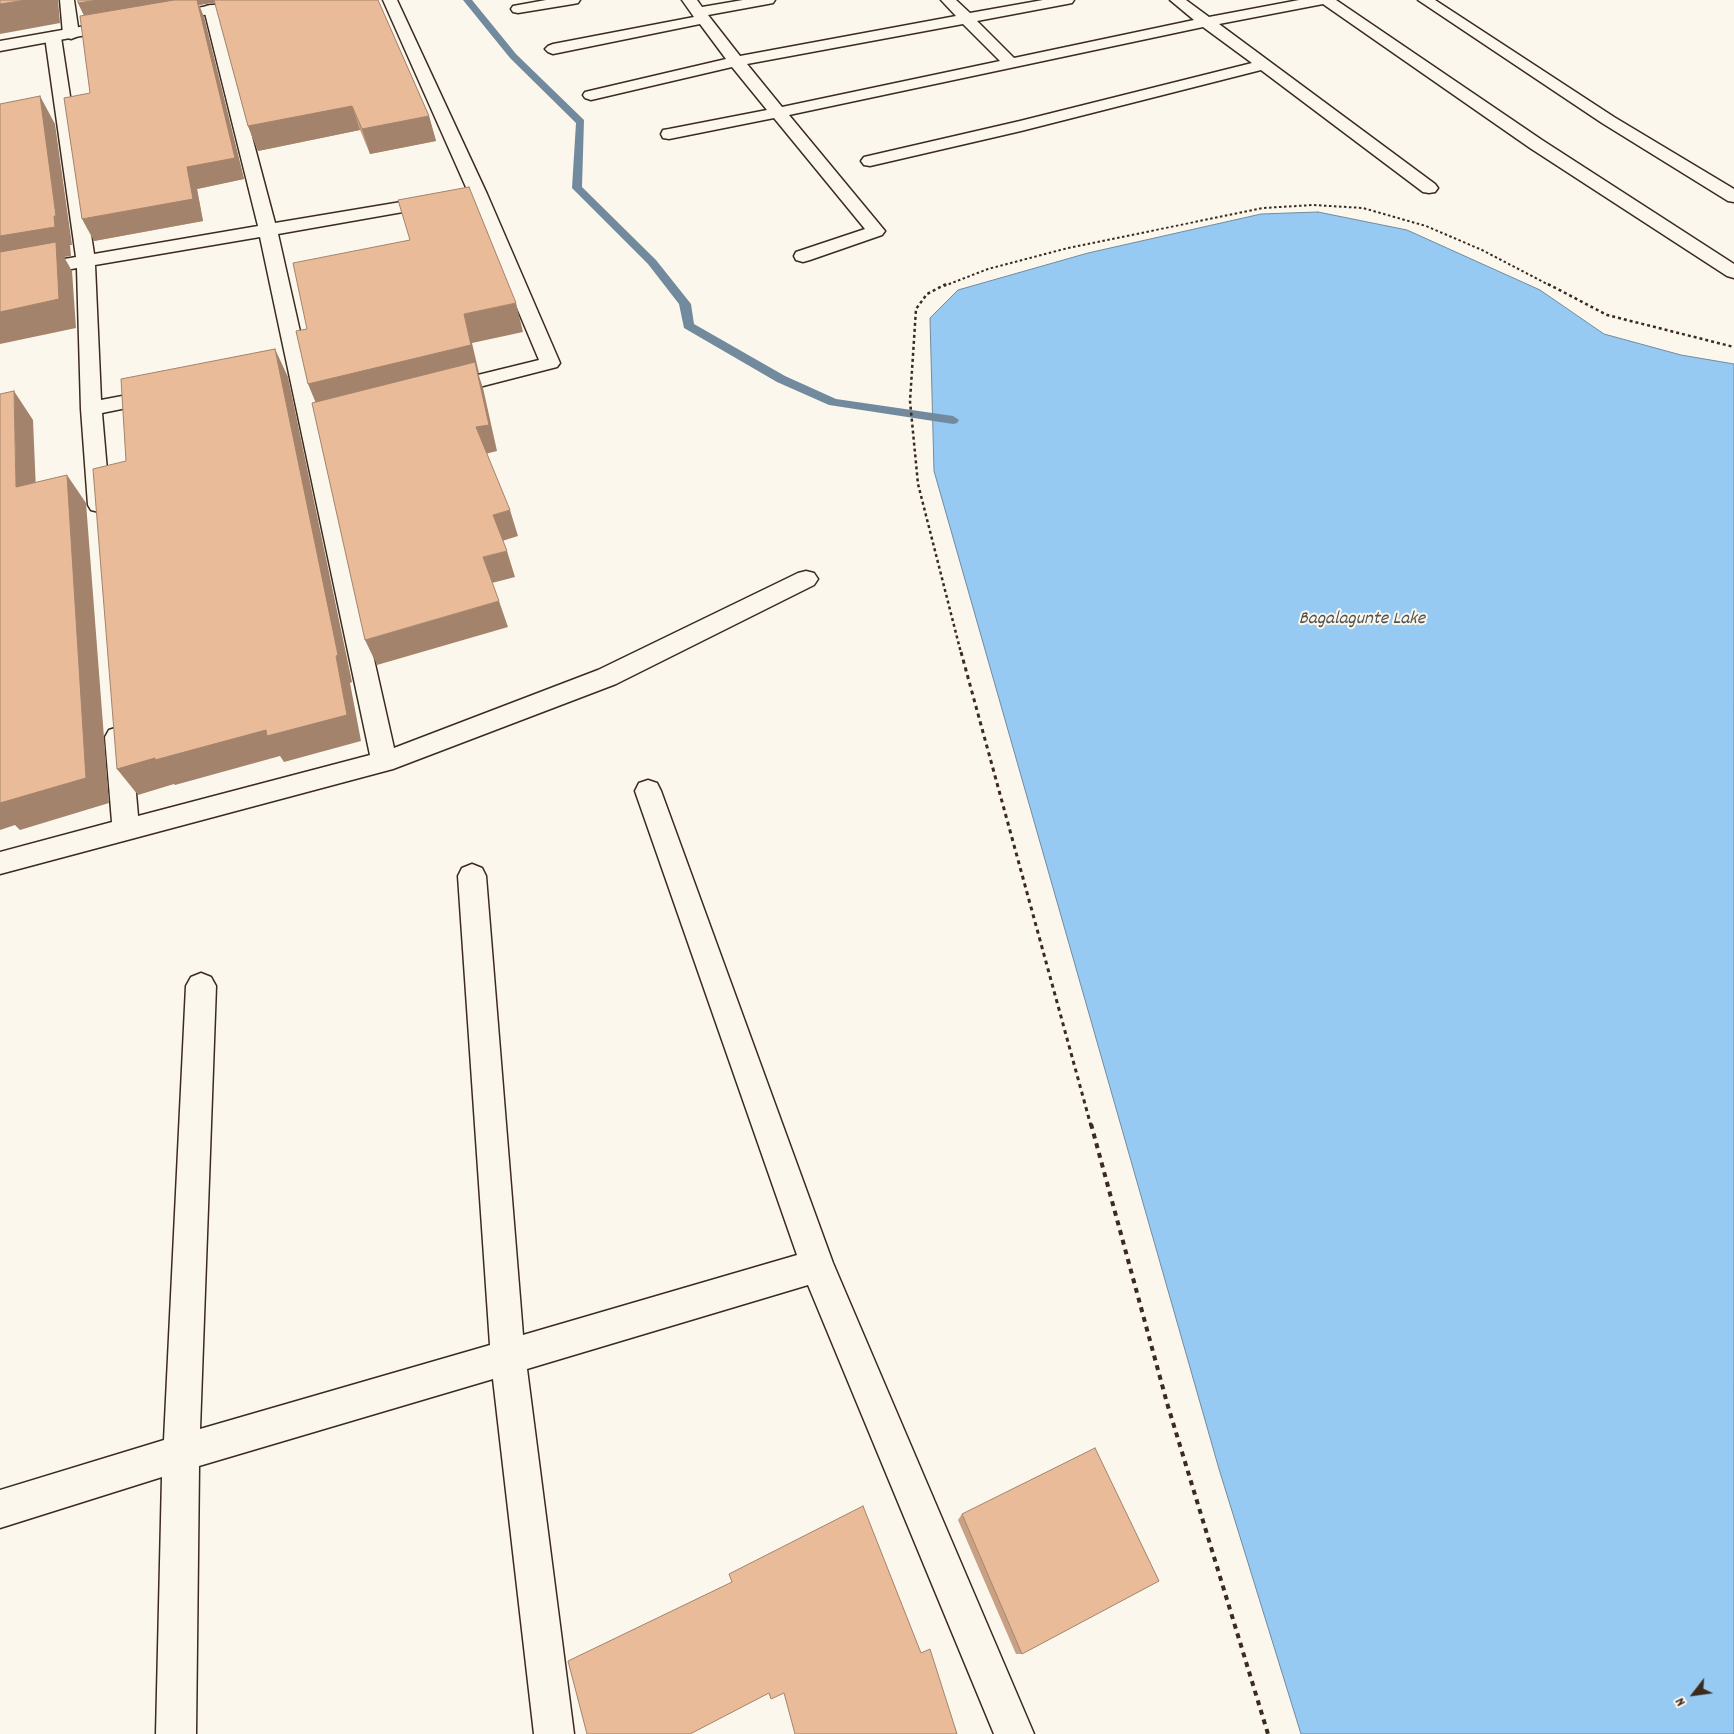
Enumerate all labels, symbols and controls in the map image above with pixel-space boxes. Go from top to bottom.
water label: Bagalagunte Lake [1299,609,1425,631]
north arrow [1669,1669,1719,1719]
text: N [1671,1694,1691,1710]

